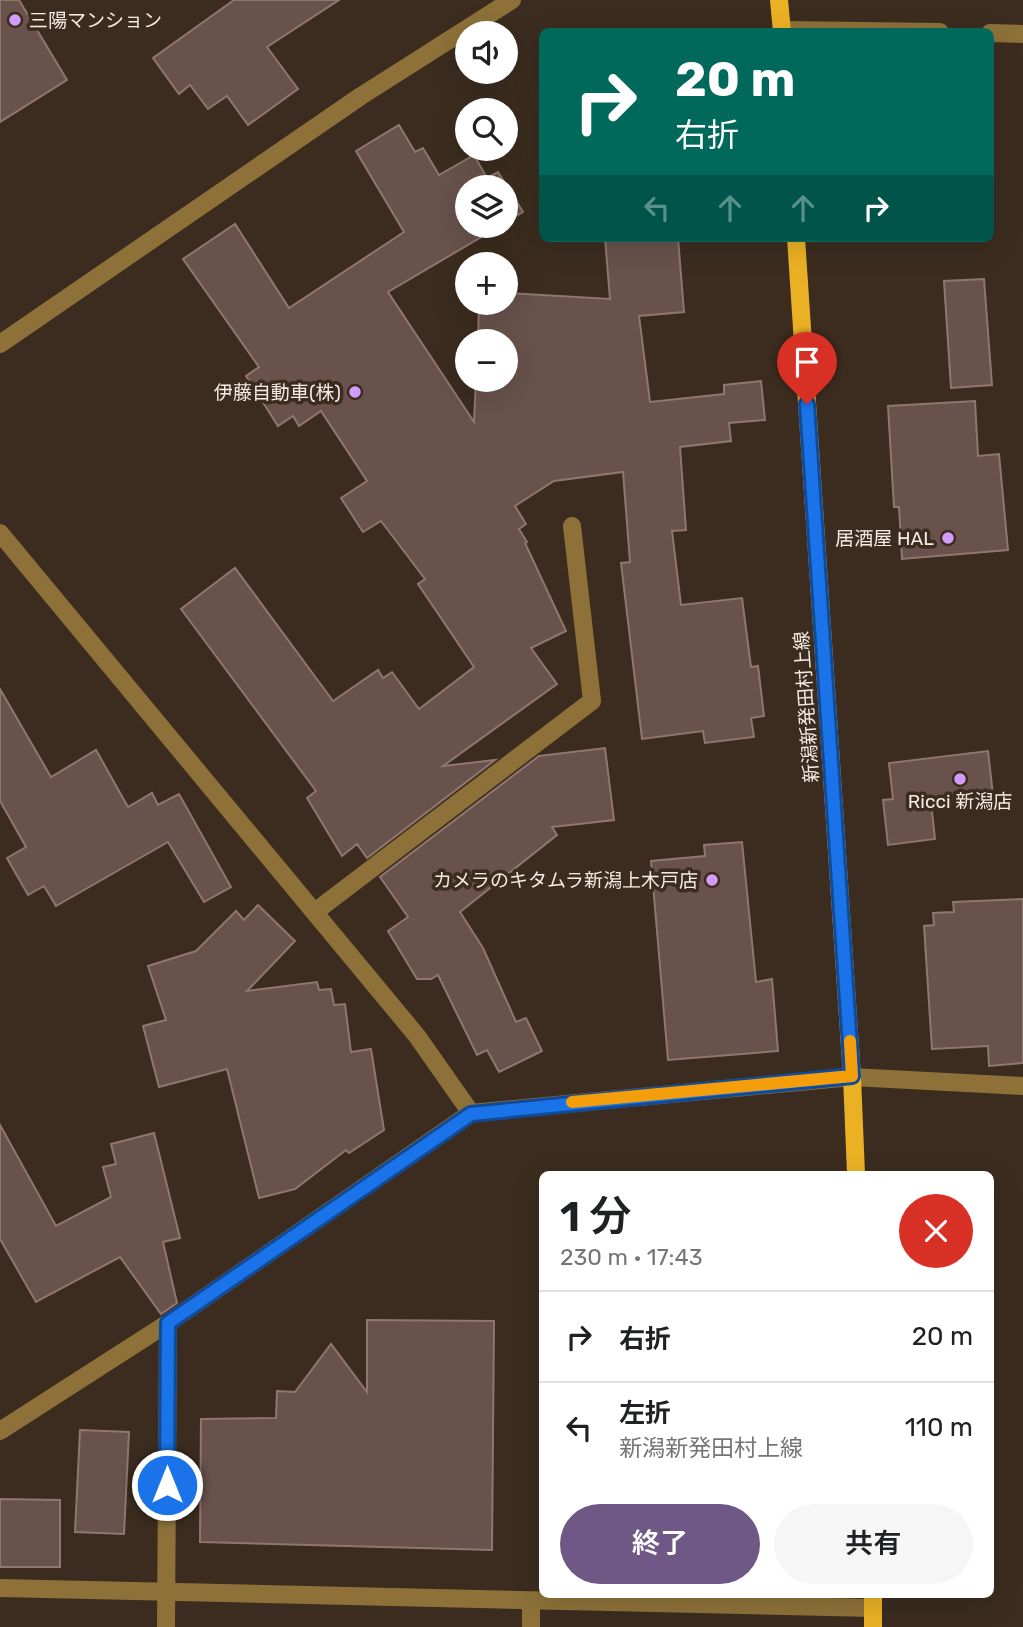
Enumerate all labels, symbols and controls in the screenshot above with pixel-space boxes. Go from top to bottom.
place label: 三陽マンション [29,9,162,32]
marker: 三陽マンション [7,12,23,28]
map controls [455,21,518,392]
button: sound [455,21,518,84]
text: 20 m [675,50,796,108]
icon: right [560,56,651,147]
button: search [455,98,518,161]
text: 右折 [675,116,739,154]
button: layers [455,175,518,238]
icon: left [638,189,676,227]
icon: ahead [711,189,749,227]
icon: ahead [784,189,822,227]
icon: right [857,189,895,227]
button: + [455,252,518,315]
button: − [455,329,518,392]
pin [777,332,837,404]
icon: arrive [788,343,826,381]
place label: 伊藤自動車(株) [214,381,341,404]
marker: 伊藤自動車(株) [347,384,363,400]
place label: 居酒屋 HAL [835,527,934,550]
marker: 居酒屋 HAL [940,530,956,546]
street label: 新潟新発田村上線 [790,630,823,784]
marker: Ricci 新潟店 [952,771,968,787]
place label: Ricci 新潟店 [908,790,1012,813]
place label: カメラのキタムラ新潟上木戸店 [433,869,698,892]
marker: カメラのキタムラ新潟上木戸店 [704,872,720,888]
text: 1 分 [560,1192,631,1242]
button: close [899,1194,973,1268]
text: 230 m · 17:43 [560,1243,703,1271]
icon: right [560,1318,598,1356]
text: 20 m [912,1321,973,1352]
text: 右折 [619,1324,671,1355]
text: 左折 [619,1398,671,1429]
icon: left [560,1409,598,1447]
text: 110 m [905,1412,973,1443]
text: 新潟新発田村上線 [619,1434,803,1462]
position arrow [130,1448,204,1522]
button: 終了 [560,1504,760,1584]
button: 共有 [774,1504,973,1584]

